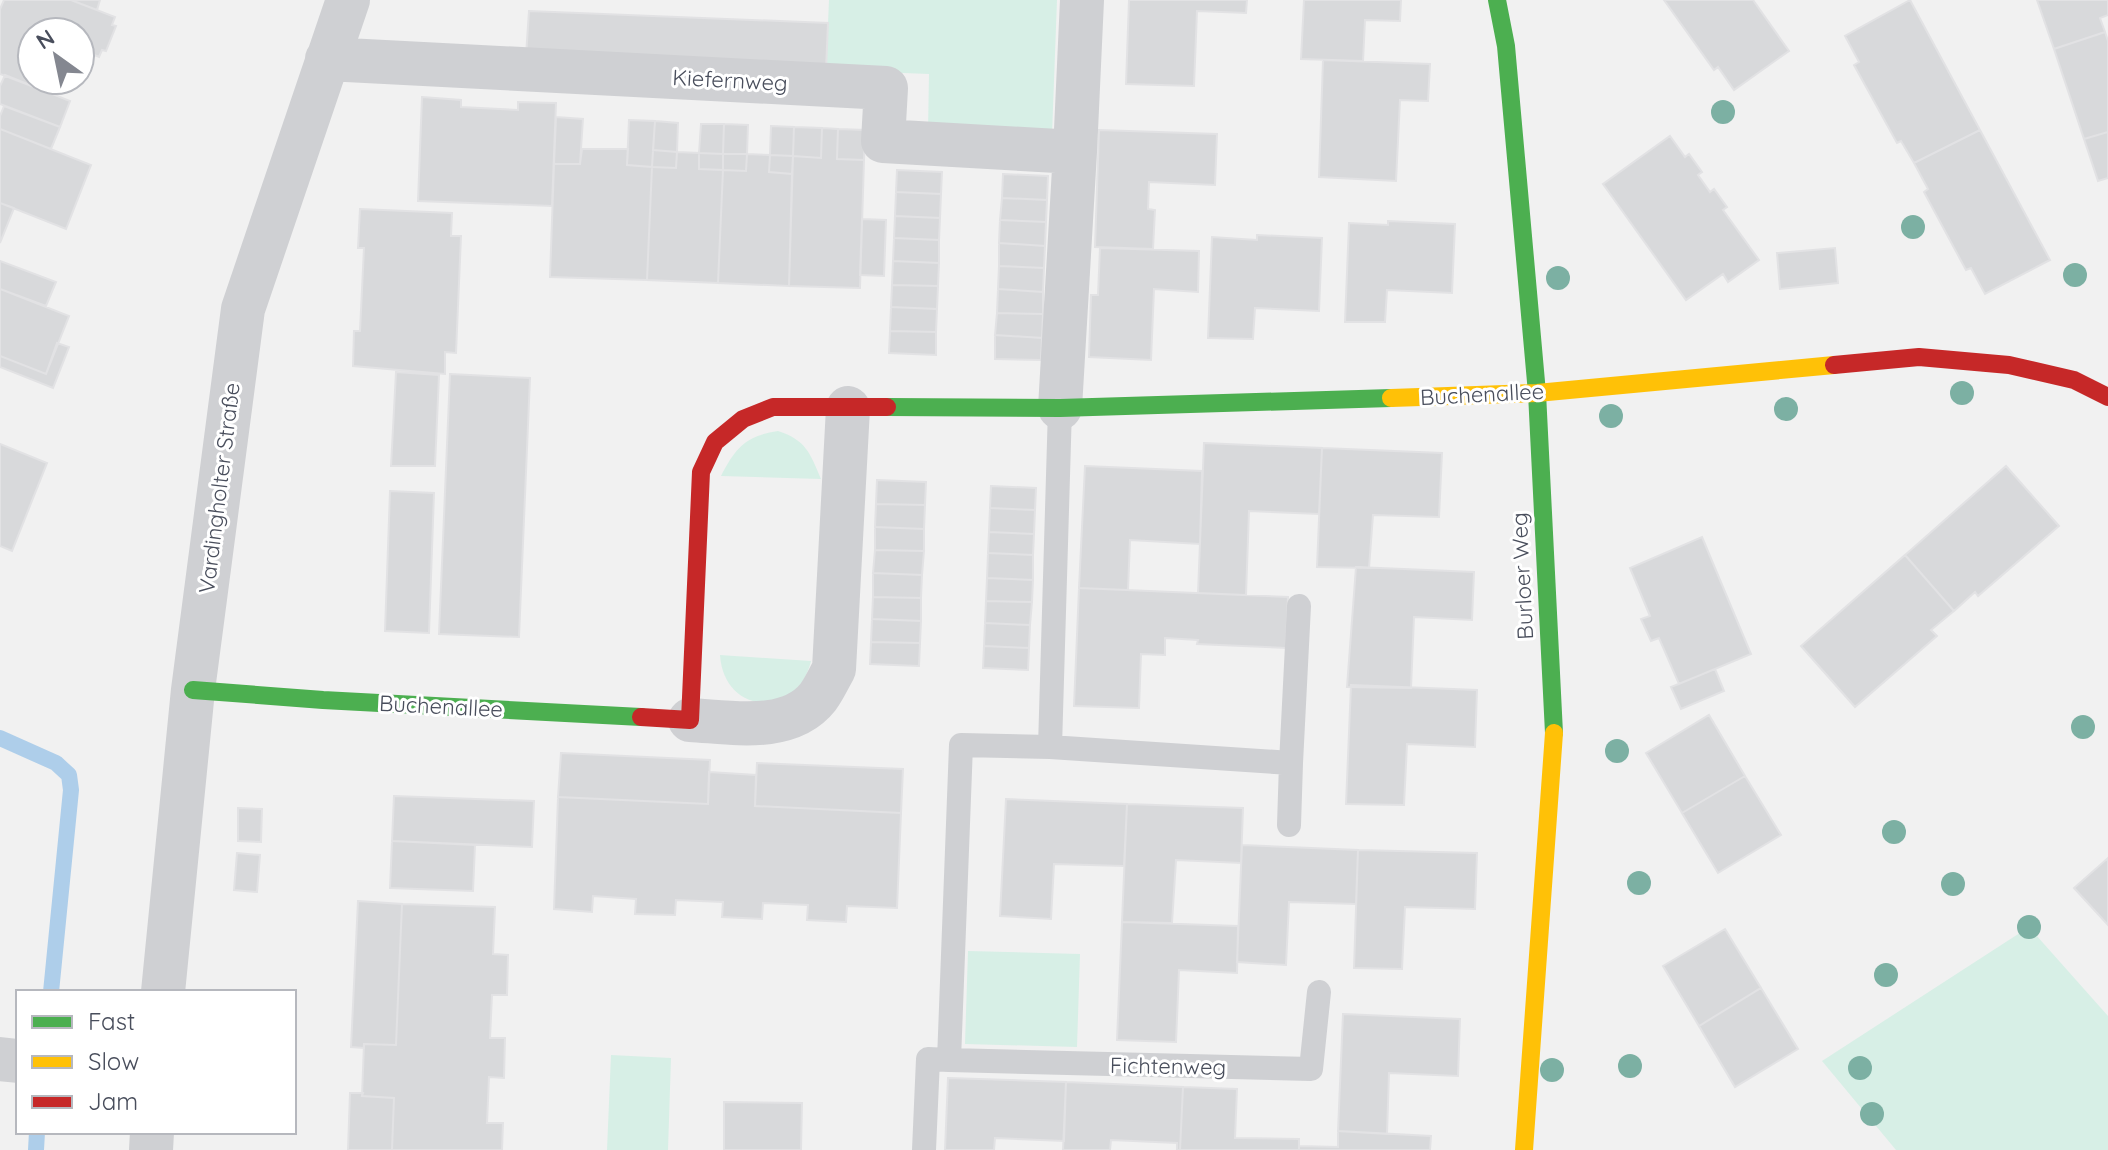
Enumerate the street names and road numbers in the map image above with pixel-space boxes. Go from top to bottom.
street label: Kiefernweg [672,63,788,97]
street label: Buchenallee [1419,377,1545,411]
street label: Vardingholter Straße [192,381,246,595]
street label: Burloer Weg [1505,512,1539,640]
street label: Buchenallee [378,689,504,723]
street label: Fichtenweg [1110,1051,1226,1081]

